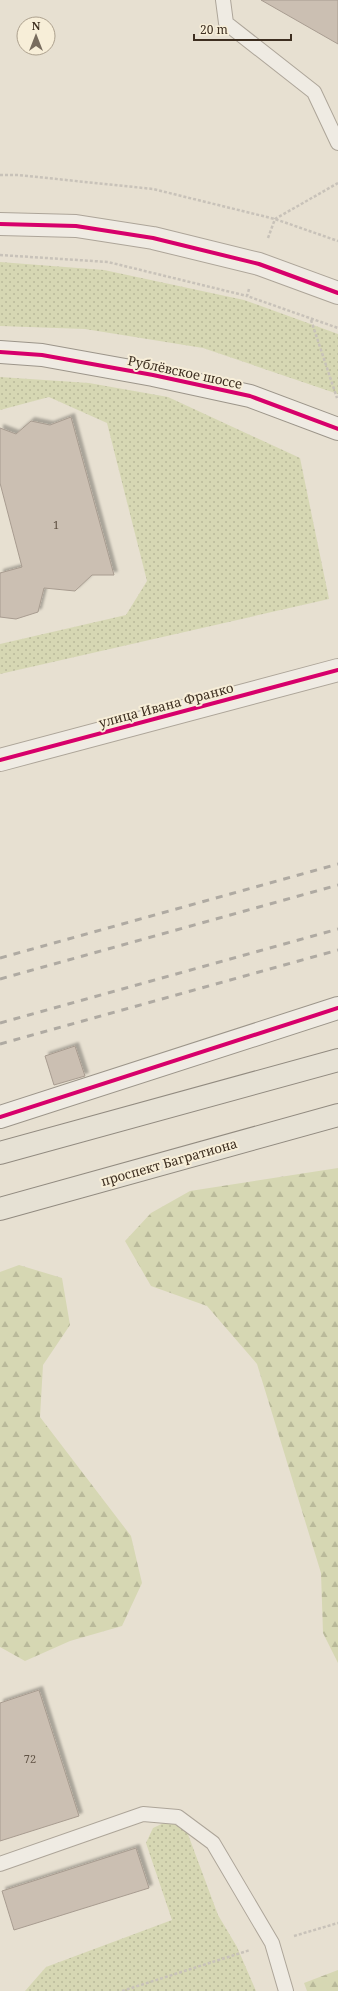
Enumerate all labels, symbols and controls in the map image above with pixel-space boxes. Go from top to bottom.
north arrow [16,16,56,56]
scale bar [194,16,291,42]
text: N [32,18,41,33]
text: 20 m [200,21,228,38]
street label: Рублёвское шоссе [126,351,244,393]
house number: 1 [53,517,59,532]
street label: улица Ивана Франко [97,678,235,732]
street label: проспект Багратиона [99,1134,239,1190]
house number: 72 [24,1751,36,1766]

